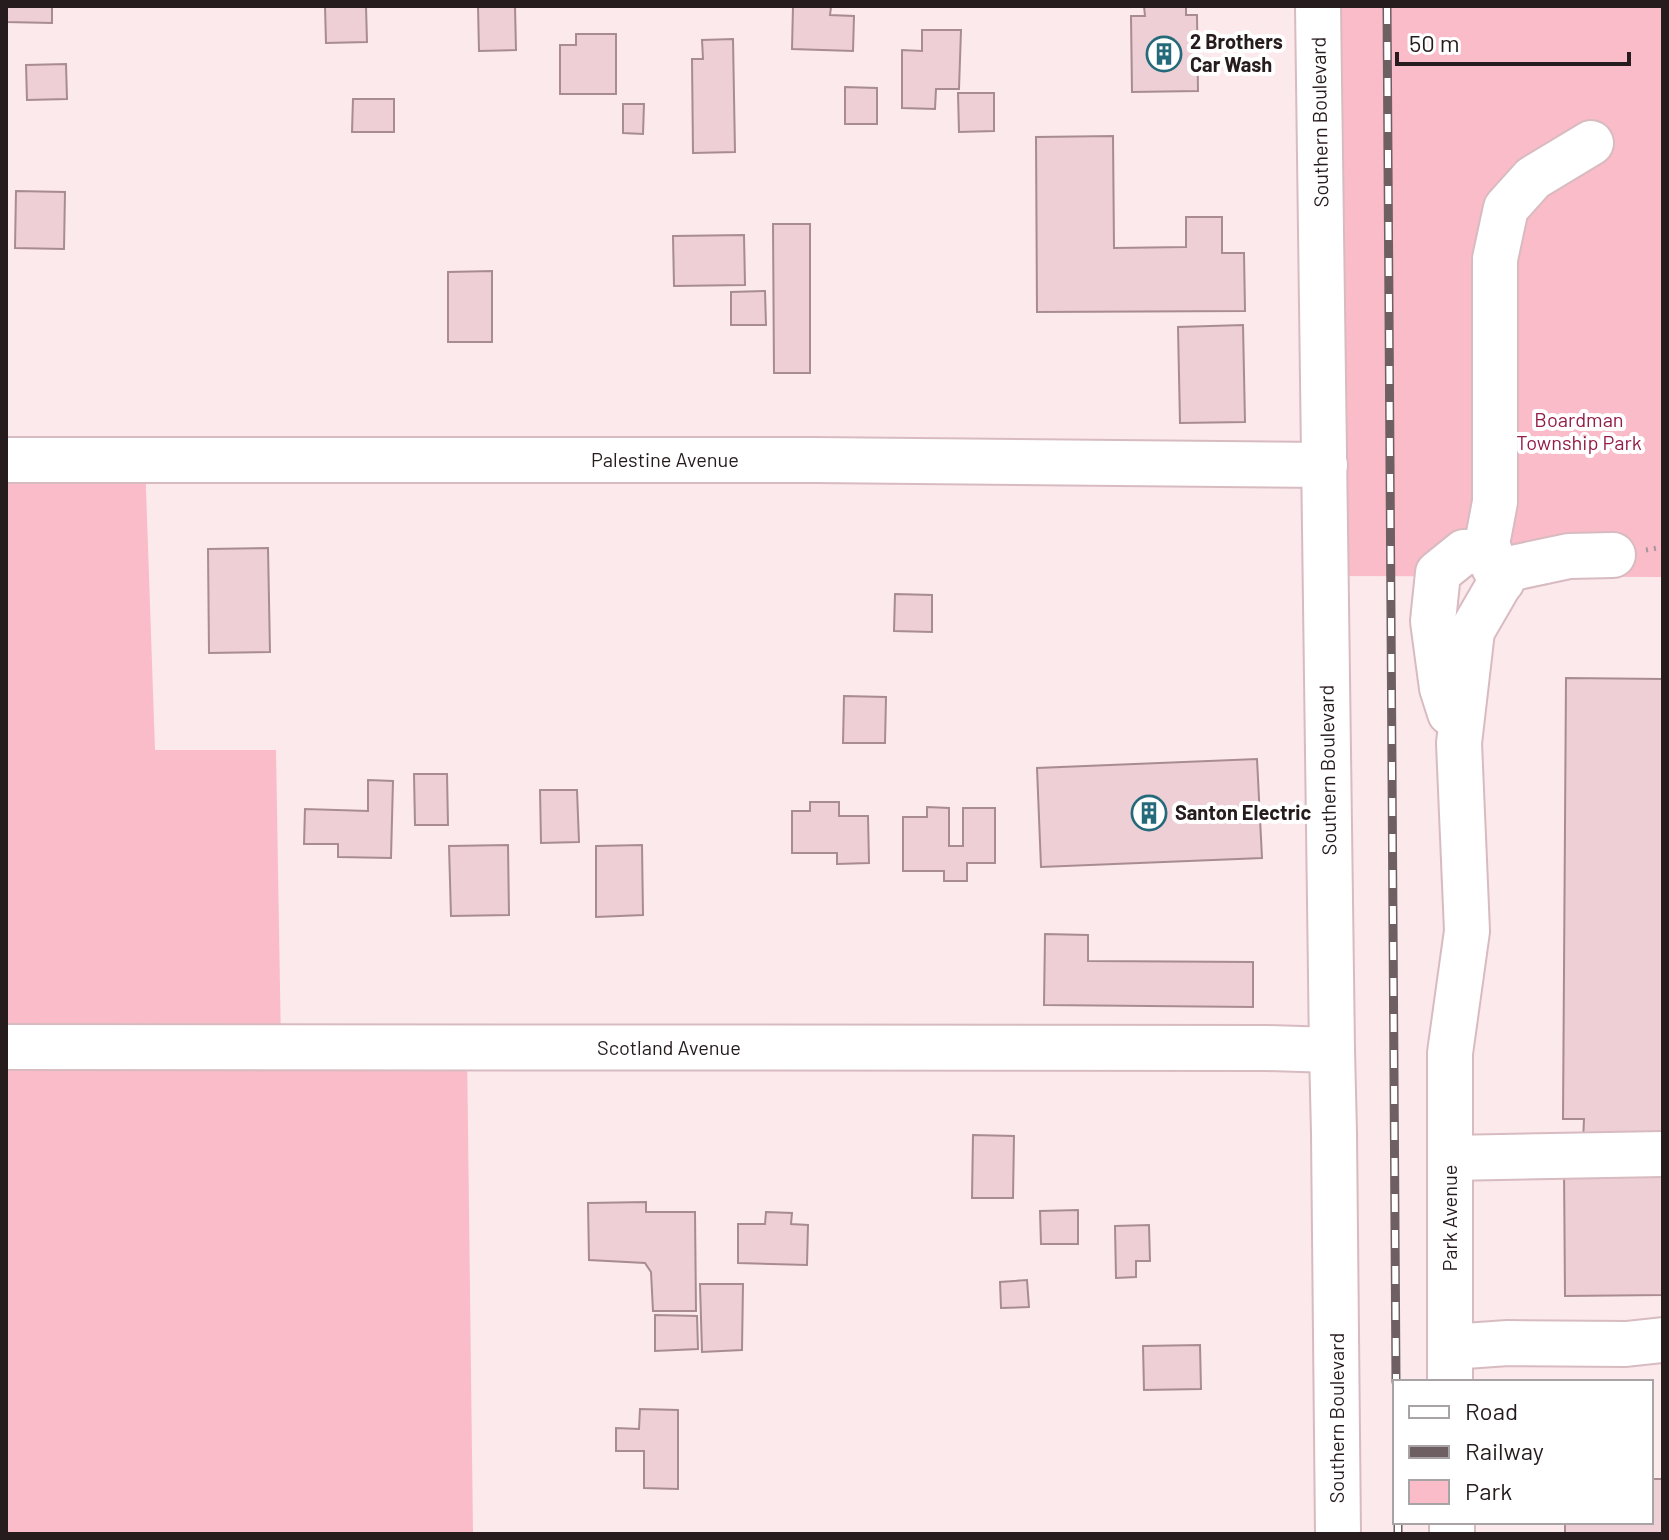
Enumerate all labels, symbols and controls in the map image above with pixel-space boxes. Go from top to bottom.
scale bar [1397,16,1629,66]
text: 50 m [1409,28,1460,57]
place label: 2 Brothers Car Wash [1190,29,1283,76]
building icon: 2 Brothers Car Wash [1145,35,1183,73]
street label: Southern Boulevard [1306,36,1332,208]
park label: Boardman Township Park [1516,407,1642,454]
street label: Palestine Avenue [591,447,739,471]
street label: Southern Boulevard [1314,684,1340,856]
building icon: Santon Electric [1130,794,1168,832]
place label: Santon Electric [1175,800,1311,824]
street label: Scotland Avenue [597,1035,741,1059]
street label: Park Avenue [1437,1165,1461,1271]
street label: Southern Boulevard [1324,1333,1348,1503]
legend [1393,1380,1653,1524]
text: Road [1465,1396,1518,1425]
text: Railway [1465,1436,1544,1465]
text: Park [1465,1476,1512,1505]

